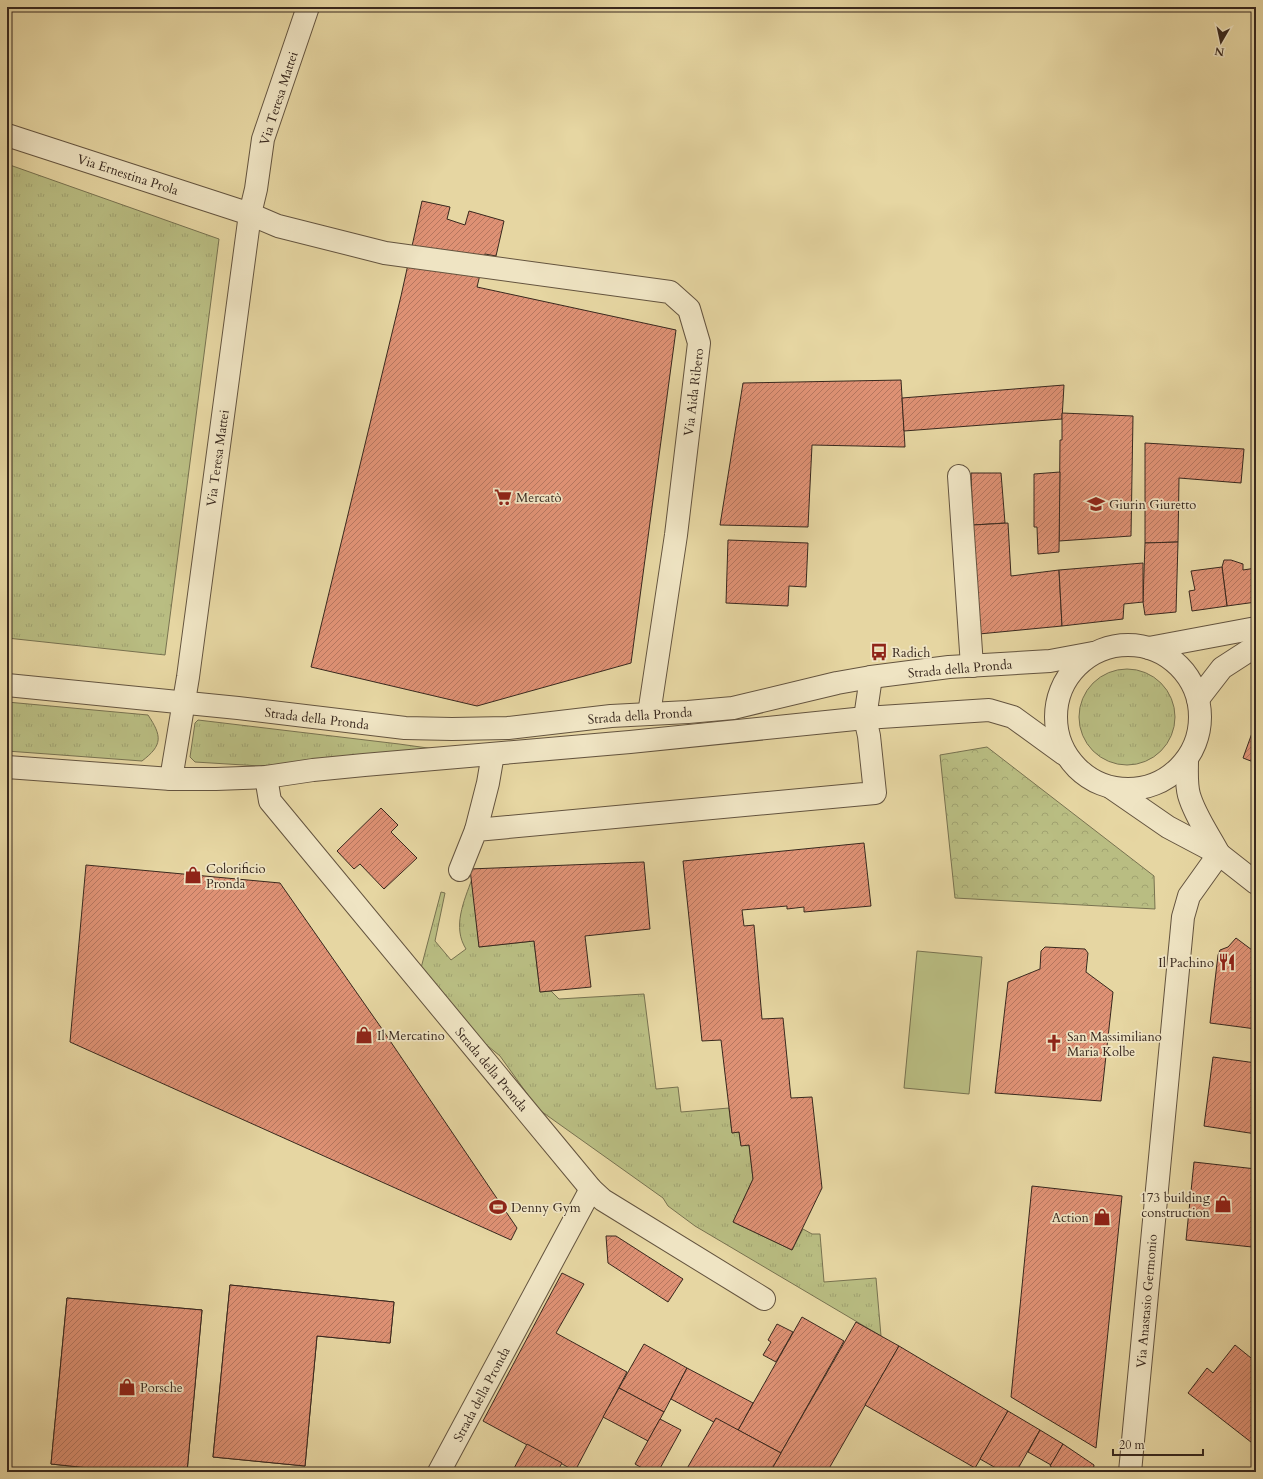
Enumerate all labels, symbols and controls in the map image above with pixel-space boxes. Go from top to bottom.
north arrow [1201,22,1241,62]
text: N [1213,43,1225,60]
street label: Via Teresa Mattei [255,49,303,147]
street label: Via Ernestina Prola [75,150,181,200]
street label: Via Aida Ribero [680,347,708,437]
street label: Via Teresa Mattei [202,408,234,508]
supermarket icon: Mercatò [493,487,513,507]
place label: Mercatò [516,489,562,507]
school or university icon: Giurin Giuretto [1086,494,1106,514]
place label: Giurin Giuretto [1109,496,1196,514]
bus stop icon: Radich [869,642,889,662]
place label: Radich [892,644,930,662]
street label: Strada della Pronda [907,655,1014,683]
street label: Strada della Pronda [587,703,693,729]
street label: Strada della Pronda [264,704,370,734]
place label: Colorificio Pronda [206,860,266,893]
shop icon: Colorificio Pronda [183,865,203,885]
restaurant icon: Il Pachino [1217,952,1237,972]
place label: Il Pachino [1158,954,1214,972]
street label: Strada della Pronda [451,1024,532,1116]
shop icon: Il Mercatino [354,1025,374,1045]
place label: Il Mercatino [377,1027,445,1045]
place label: San Massimiliano Maria Kolbe [1067,1028,1162,1061]
church icon: San Massimiliano Maria Kolbe [1044,1033,1064,1053]
place label: 173 building construction [1140,1189,1211,1222]
shop icon: 173 building construction [1213,1194,1233,1214]
sports icon: Denny Gym [488,1197,508,1217]
place label: Denny Gym [511,1199,581,1217]
shop icon: Action [1092,1207,1112,1227]
place label: Action [1052,1209,1090,1227]
street label: Via Anastasio Germonio [1132,1233,1162,1369]
street label: Strada della Pronda [449,1344,515,1445]
shop icon: Porsche [117,1377,137,1397]
place label: Porsche [140,1379,183,1397]
scale bar [1113,1431,1203,1457]
text: 20 m [1119,1437,1146,1453]

